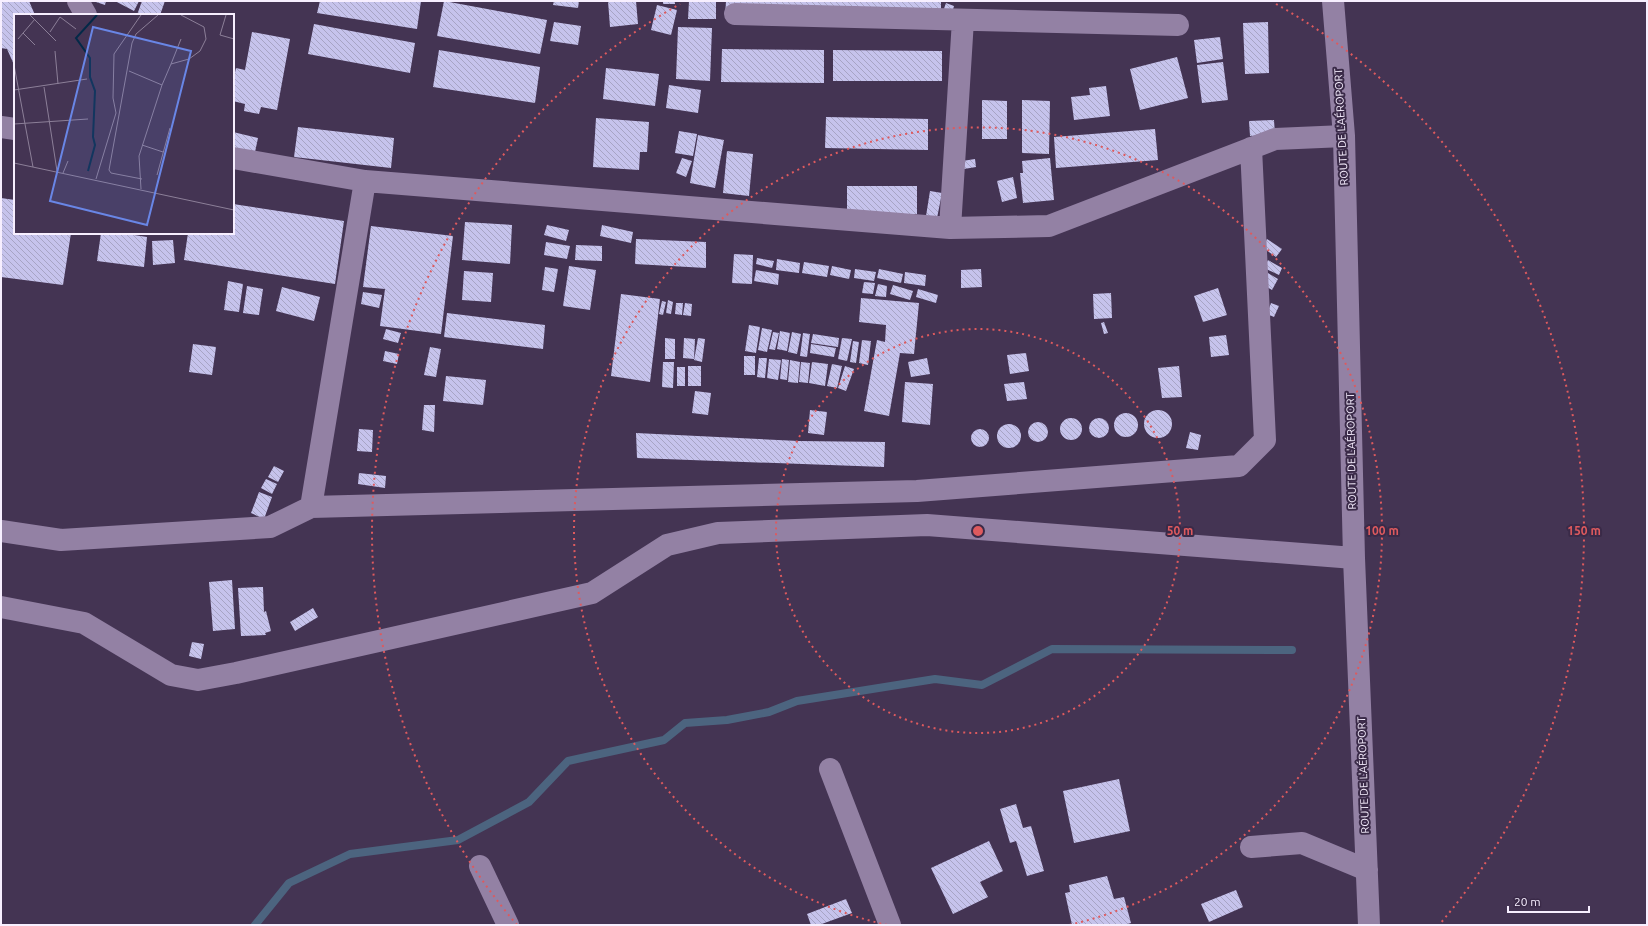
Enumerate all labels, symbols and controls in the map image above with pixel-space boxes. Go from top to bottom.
inset map [14,14,234,234]
street label: ROUTE DE L'AÉROPORT [1331,68,1350,186]
street label: ROUTE DE L'AÉROPORT [1343,392,1358,510]
centre of rings [971,524,985,538]
text: 50 m [1167,524,1193,537]
text: 100 m [1365,524,1399,537]
text: 150 m [1567,524,1601,537]
street label: ROUTE DE L'AÉROPORT [1354,716,1371,834]
scale bar [1508,888,1589,914]
text: 20 m [1514,895,1541,908]

